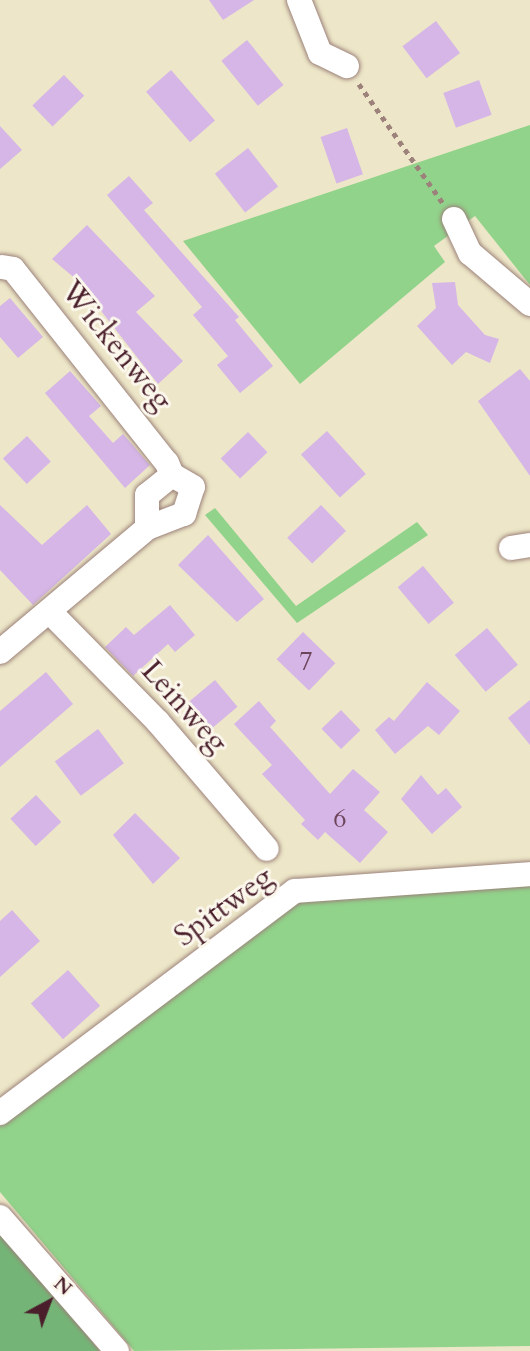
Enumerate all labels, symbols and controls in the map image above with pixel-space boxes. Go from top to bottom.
street label: Wickenweg [53,274,179,418]
house number: 7 [299,646,313,678]
street label: Leinweg [133,653,235,761]
house number: 6 [333,803,347,835]
street label: Spittweg [168,859,280,955]
north arrow [14,1267,84,1337]
text: N [48,1271,78,1301]

